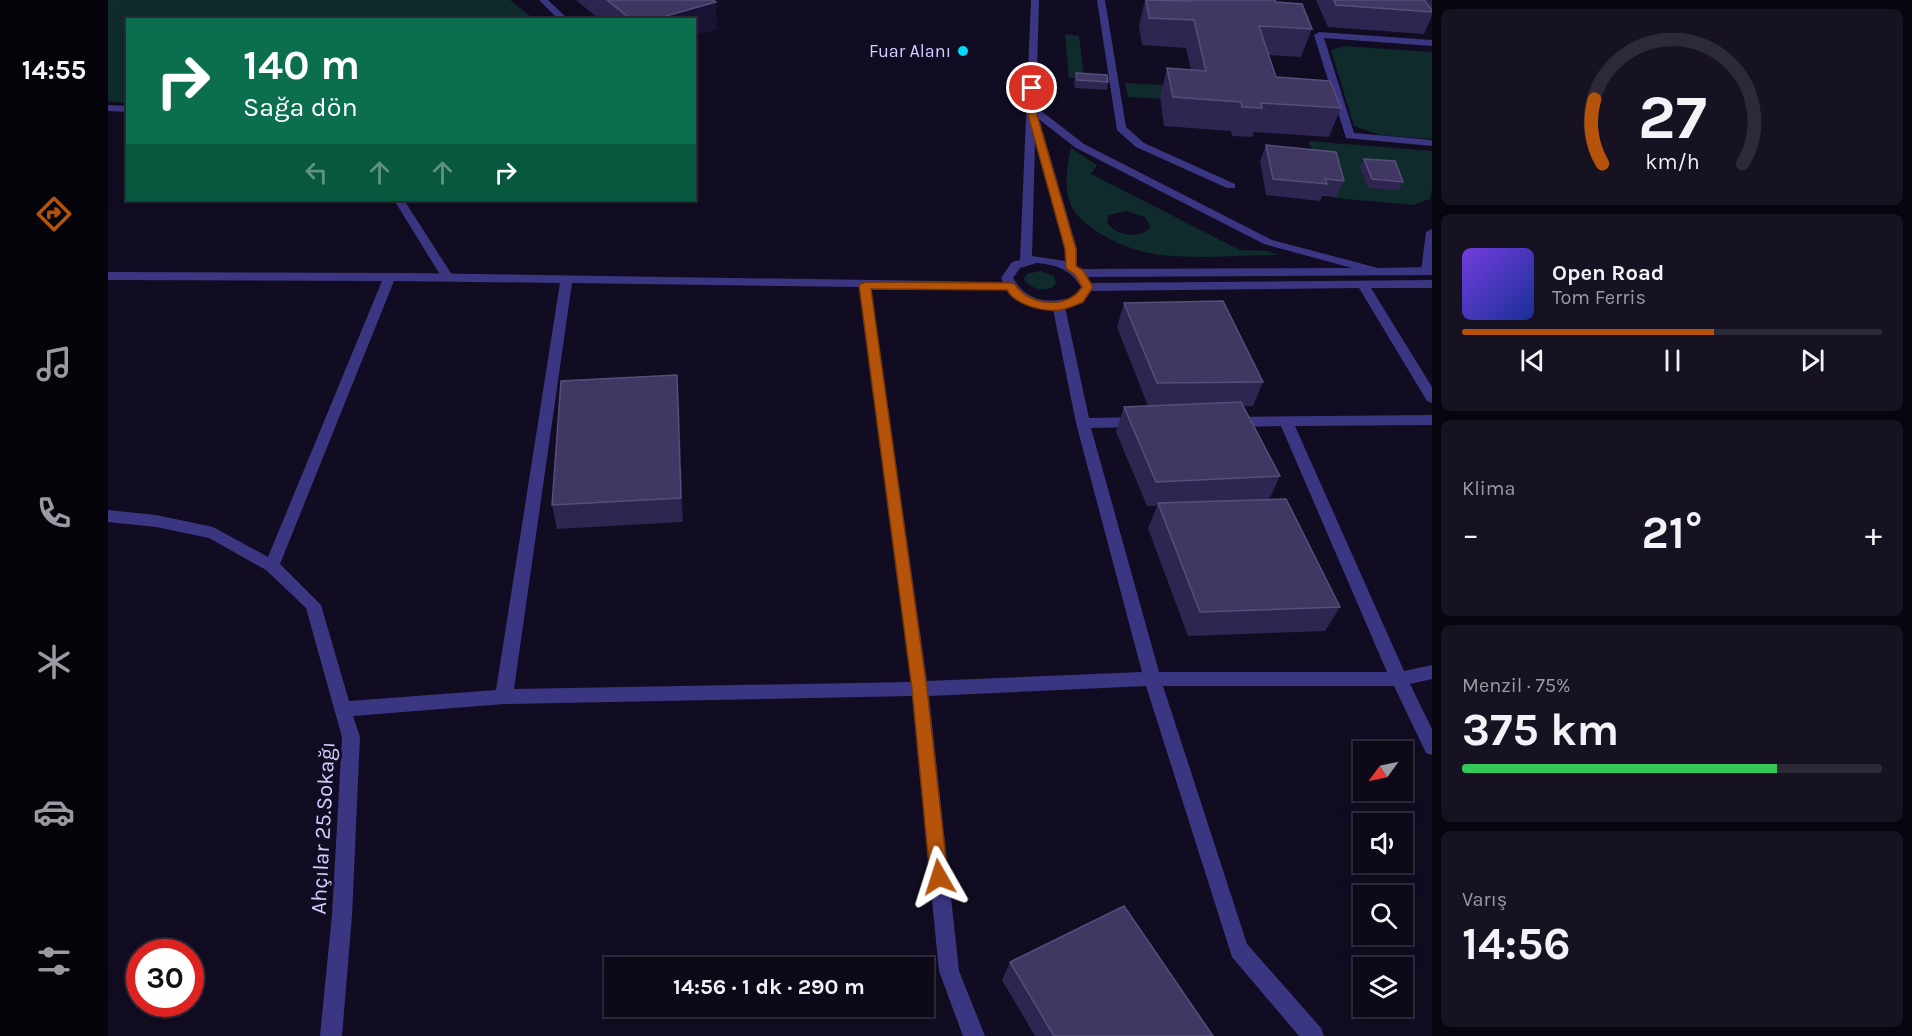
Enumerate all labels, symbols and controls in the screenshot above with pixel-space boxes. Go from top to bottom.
text: 140 m [243,40,360,90]
place label: Fuar Alanı [869,40,951,62]
icon: right [144,42,222,120]
marker: Fuar Alanı [956,44,970,58]
text: 14:55 [22,54,86,86]
pin [1006,62,1057,113]
icon: arrive [1015,71,1048,104]
text: 27 [1638,81,1706,154]
text: Sağa dön [243,91,358,123]
text: km/h [1645,150,1699,175]
icon: left [300,156,333,189]
icon: ahead [363,156,396,189]
icon: ahead [426,156,459,189]
icon: right [489,156,522,189]
icon: directions [33,193,75,235]
text: Open Road [1552,260,1664,286]
text: Tom Ferris [1552,286,1646,309]
icon: music [33,343,75,385]
icon: previous [1516,344,1549,377]
icon: pause [1656,344,1689,377]
icon: next [1796,344,1829,377]
text: Klima [1462,477,1515,500]
icon: phone [33,492,75,534]
text: 21° [1642,507,1702,559]
text: − [1462,515,1479,553]
text: + [1865,515,1882,553]
icon: climate [33,641,75,683]
text: Menzil · 75% [1462,674,1571,697]
text: 375 km [1462,704,1619,756]
street label: Ahçılar 25.Sokağı [305,741,341,915]
north arrow [1353,741,1413,801]
map controls [1353,741,1413,1017]
icon: car [33,791,75,833]
button: sound [1353,813,1413,873]
position arrow [907,845,971,909]
button: search [1353,885,1413,945]
text: Varış [1462,888,1507,911]
text: 14:56 [1462,918,1570,970]
speed limit sign: 30 [126,939,204,1017]
icon: filters [33,940,75,982]
button: layers [1353,957,1413,1017]
text: 14:56 · 1 dk · 290 m [673,974,865,1000]

